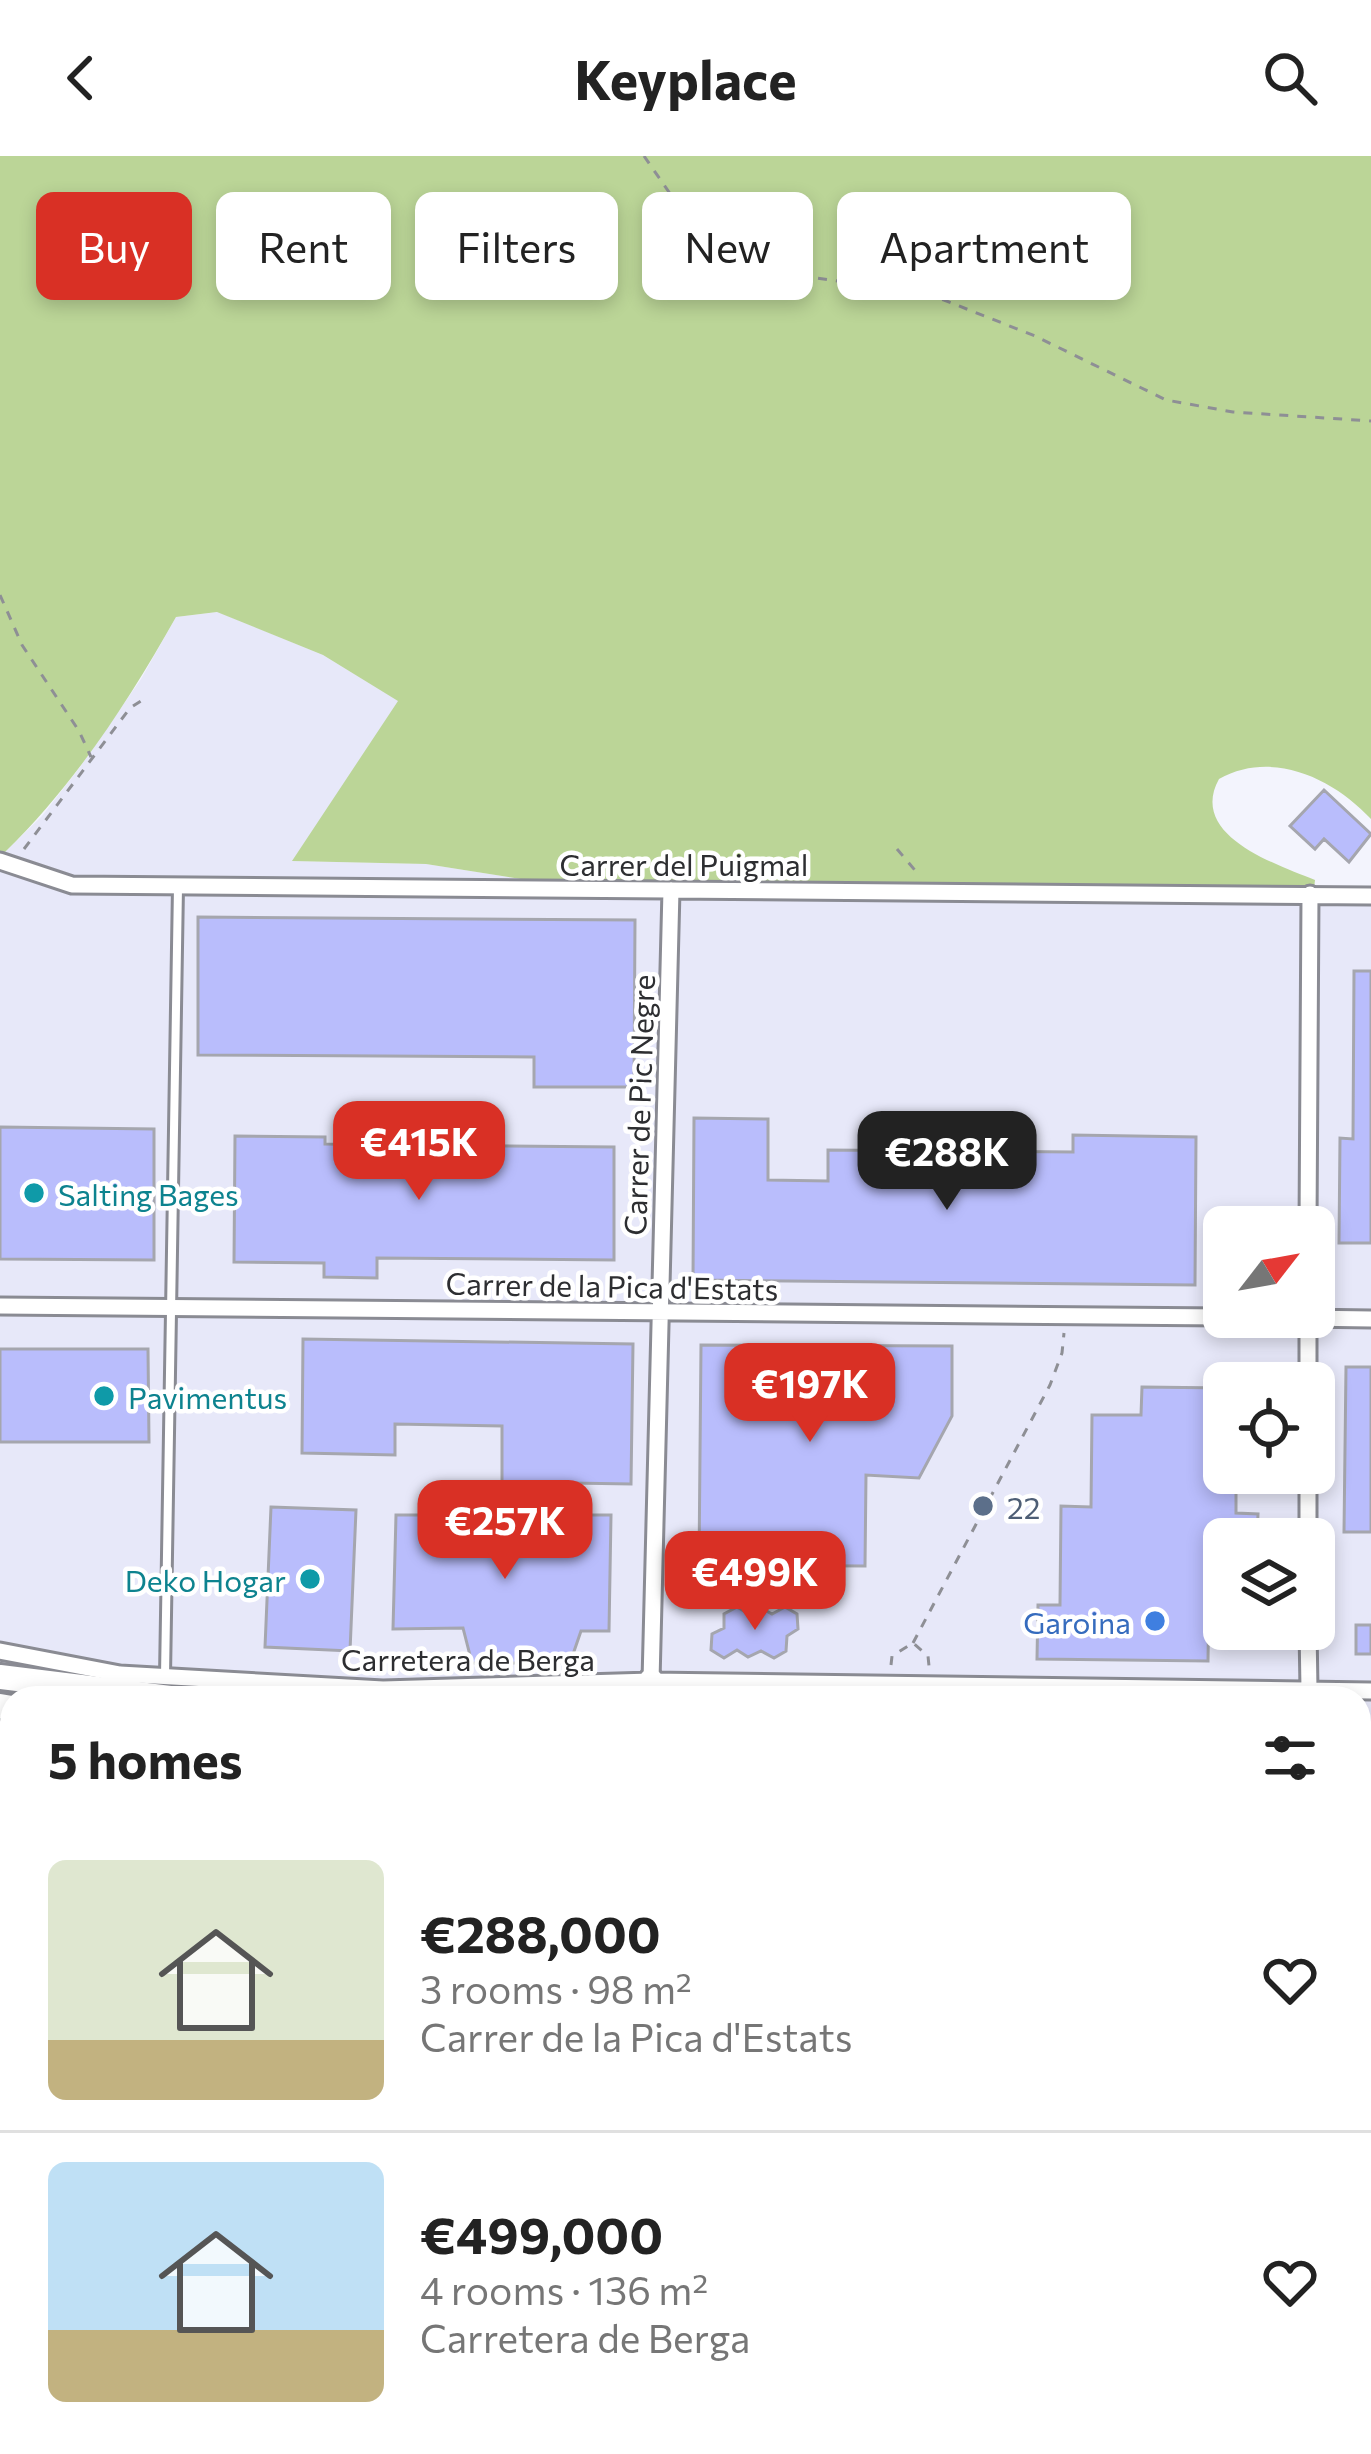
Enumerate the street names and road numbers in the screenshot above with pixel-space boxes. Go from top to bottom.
street label: Carrer del Puigmal [560,845,808,882]
street label: Carrer de Pic Negre [615,974,661,1236]
street label: Carrer de la Pica d'Estats [445,1264,779,1306]
street label: Carretera de Berga [341,1640,595,1677]

